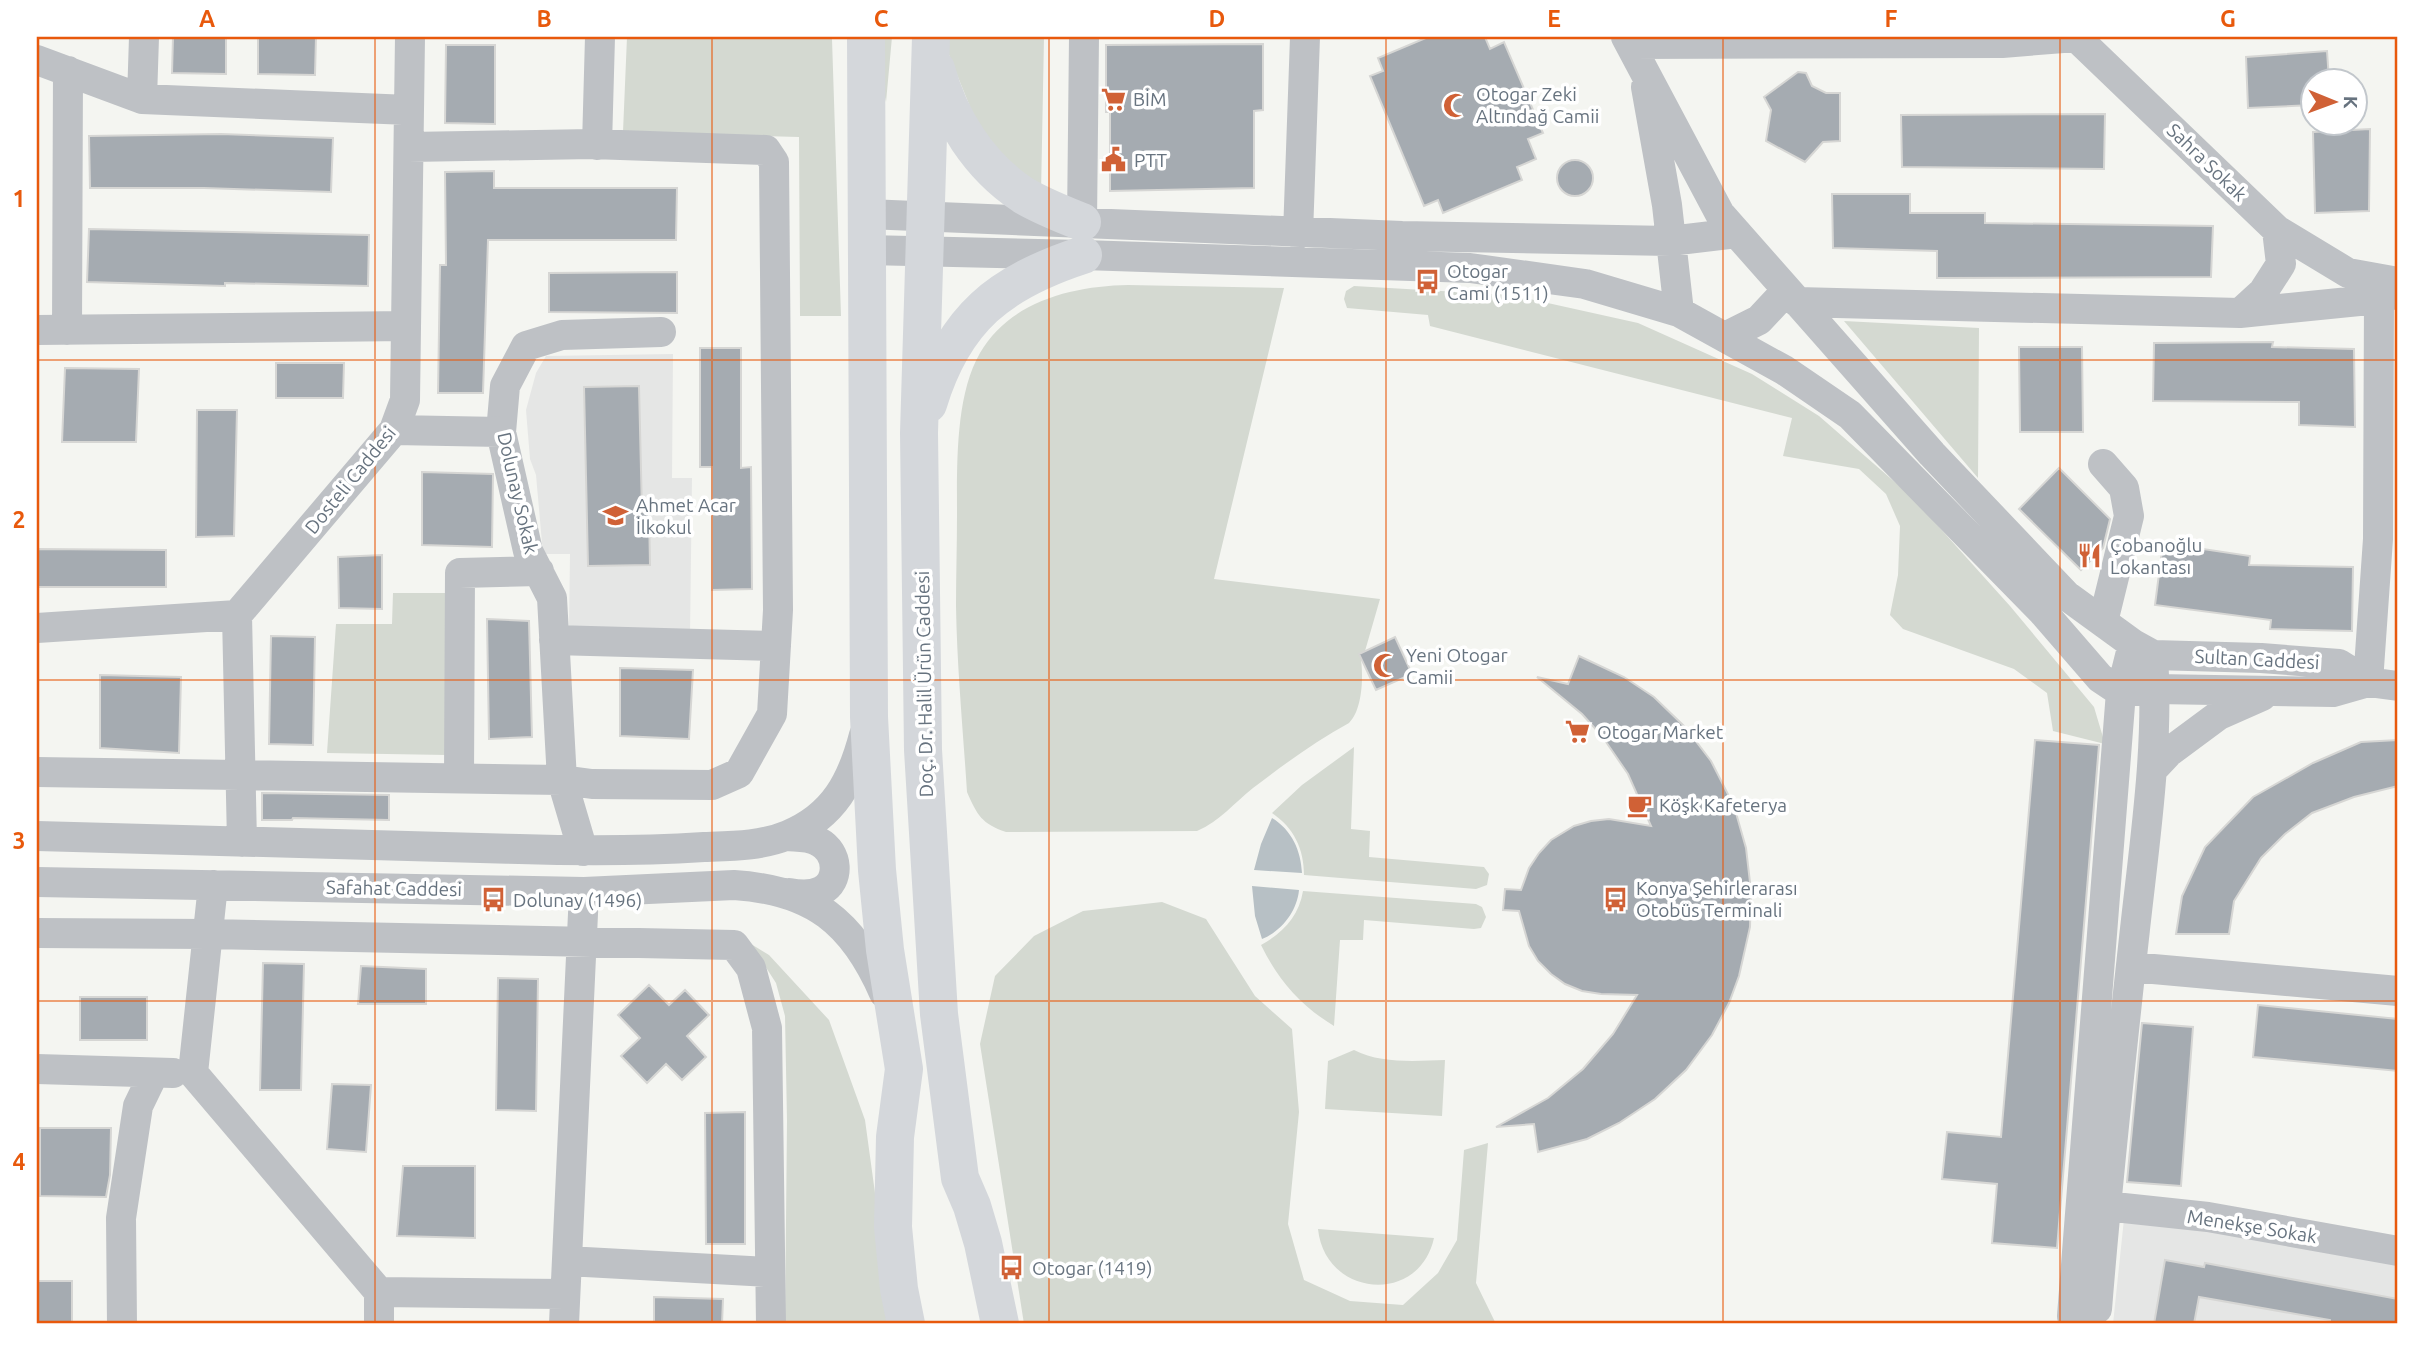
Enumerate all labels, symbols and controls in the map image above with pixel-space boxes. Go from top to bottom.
text: A [199,6,215,31]
text: B [536,6,552,31]
text: C [874,6,889,31]
text: D [1209,6,1225,31]
text: E [1547,6,1561,31]
text: F [1885,6,1898,31]
text: G [2220,6,2236,31]
north arrow [2298,66,2368,136]
place label: Otogar Zeki Altındağ Camii [1476,83,1599,127]
supermarket icon: BİM [1099,85,1127,113]
place label: BİM [1133,88,1166,110]
mosque icon: Otogar Zeki Altındağ Camii [1442,91,1470,119]
text: K [2340,96,2362,109]
street label: Sahra Sokak [2163,119,2252,206]
public building icon: PTT [1100,146,1128,174]
place label: PTT [1134,149,1167,171]
text: 1 [13,186,25,211]
place label: Otogar Cami (1511) [1447,260,1549,304]
bus stop icon: Otogar Cami (1511) [1413,268,1441,296]
street label: Dosteli Caddesi [300,422,400,538]
street label: Dolunay Sokak [493,430,543,557]
place label: Ahmet Acar İlkokul [636,494,736,538]
school or university icon: Ahmet Acar İlkokul [602,502,630,530]
text: 2 [13,507,25,532]
place label: Çobanoğlu Lokantası [2110,534,2202,578]
restaurant icon: Çobanoğlu Lokantası [2076,542,2104,570]
street label: Doç. Dr. Halil Ürün Caddesi [911,571,937,797]
place label: Yeni Otogar Camii [1406,644,1508,688]
street label: Sultan Caddesi [2194,645,2320,673]
mosque icon: Yeni Otogar Camii [1372,652,1400,680]
supermarket icon: Otogar Market [1563,718,1591,746]
place label: Otogar Market [1597,721,1724,743]
cafe icon: Köşk Kafeterya [1625,791,1653,819]
place label: Köşk Kafeterya [1659,794,1787,816]
text: 3 [13,828,25,853]
street label: Safahat Caddesi [326,876,462,900]
place label: Konya Şehirlerarası Otobüs Terminali [1636,877,1798,921]
bus stop icon: Konya Şehirlerarası Otobüs Terminali [1602,885,1630,913]
bus stop icon: Dolunay (1496) [479,886,507,914]
place label: Dolunay (1496) [513,889,642,911]
text: 4 [13,1149,26,1174]
street label: Menekşe Sokak [2186,1205,2319,1247]
bus stop icon: Otogar (1419) [998,1254,1026,1282]
place label: Otogar (1419) [1032,1257,1152,1279]

